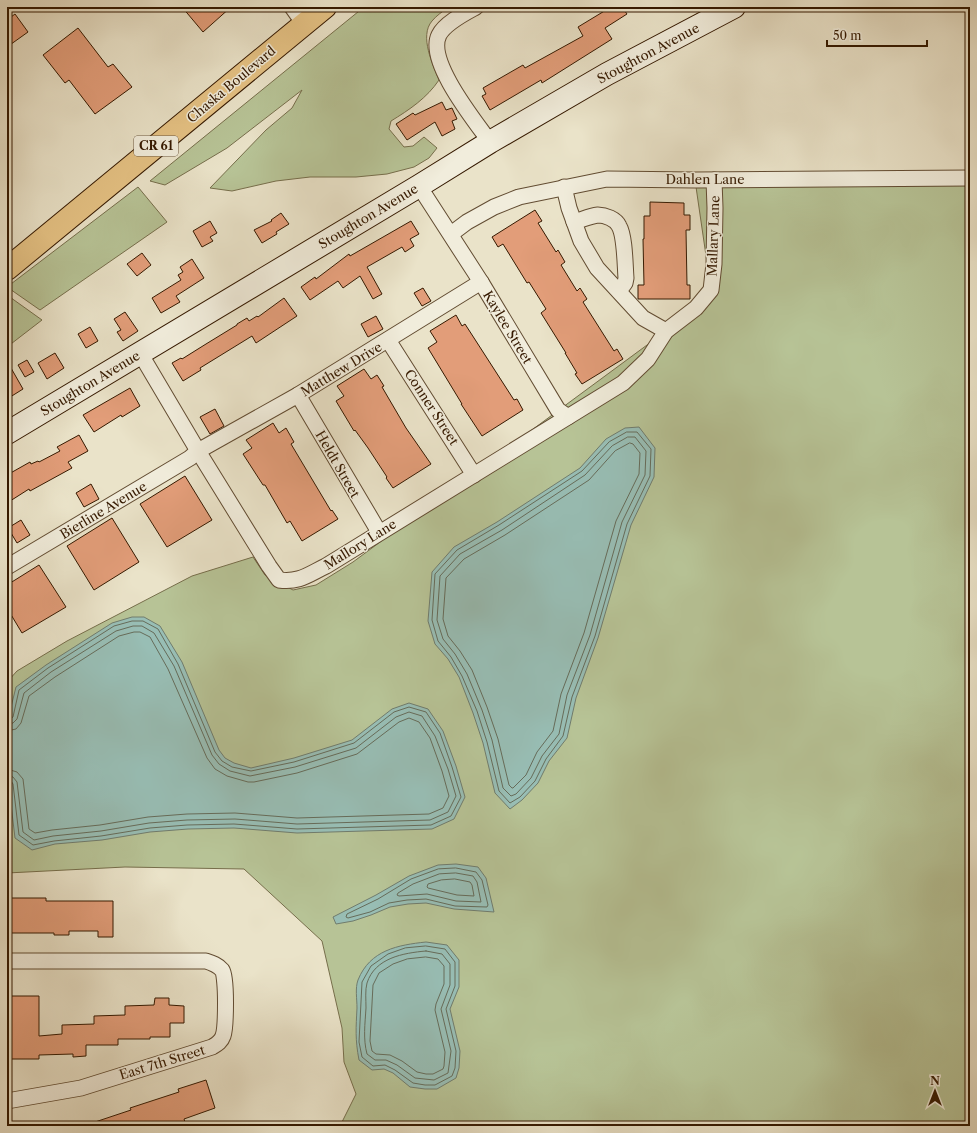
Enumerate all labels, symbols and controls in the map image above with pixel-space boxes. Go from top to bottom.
street label: Stoughton Avenue [594,19,702,87]
scale bar [827,22,927,48]
text: 50 m [833,28,862,43]
street label: Chaska Boulevard [183,42,279,126]
road number: CR 61 [134,136,178,156]
street label: Dahlen Lane [665,171,745,187]
street label: Stoughton Avenue [315,180,421,252]
street label: Mallary Lane [704,195,722,277]
street label: Kaylee Street [480,288,536,367]
street label: Matthew Drive [297,338,385,400]
street label: Stoughton Avenue [37,347,143,419]
street label: Conner Street [402,366,463,448]
street label: Heldt Street [312,428,364,501]
street label: Bierline Avenue [57,478,149,542]
street label: Mallory Lane [321,515,399,573]
street label: East 7th Street [117,1041,207,1083]
north arrow [915,1071,955,1111]
text: N [930,1074,940,1088]

